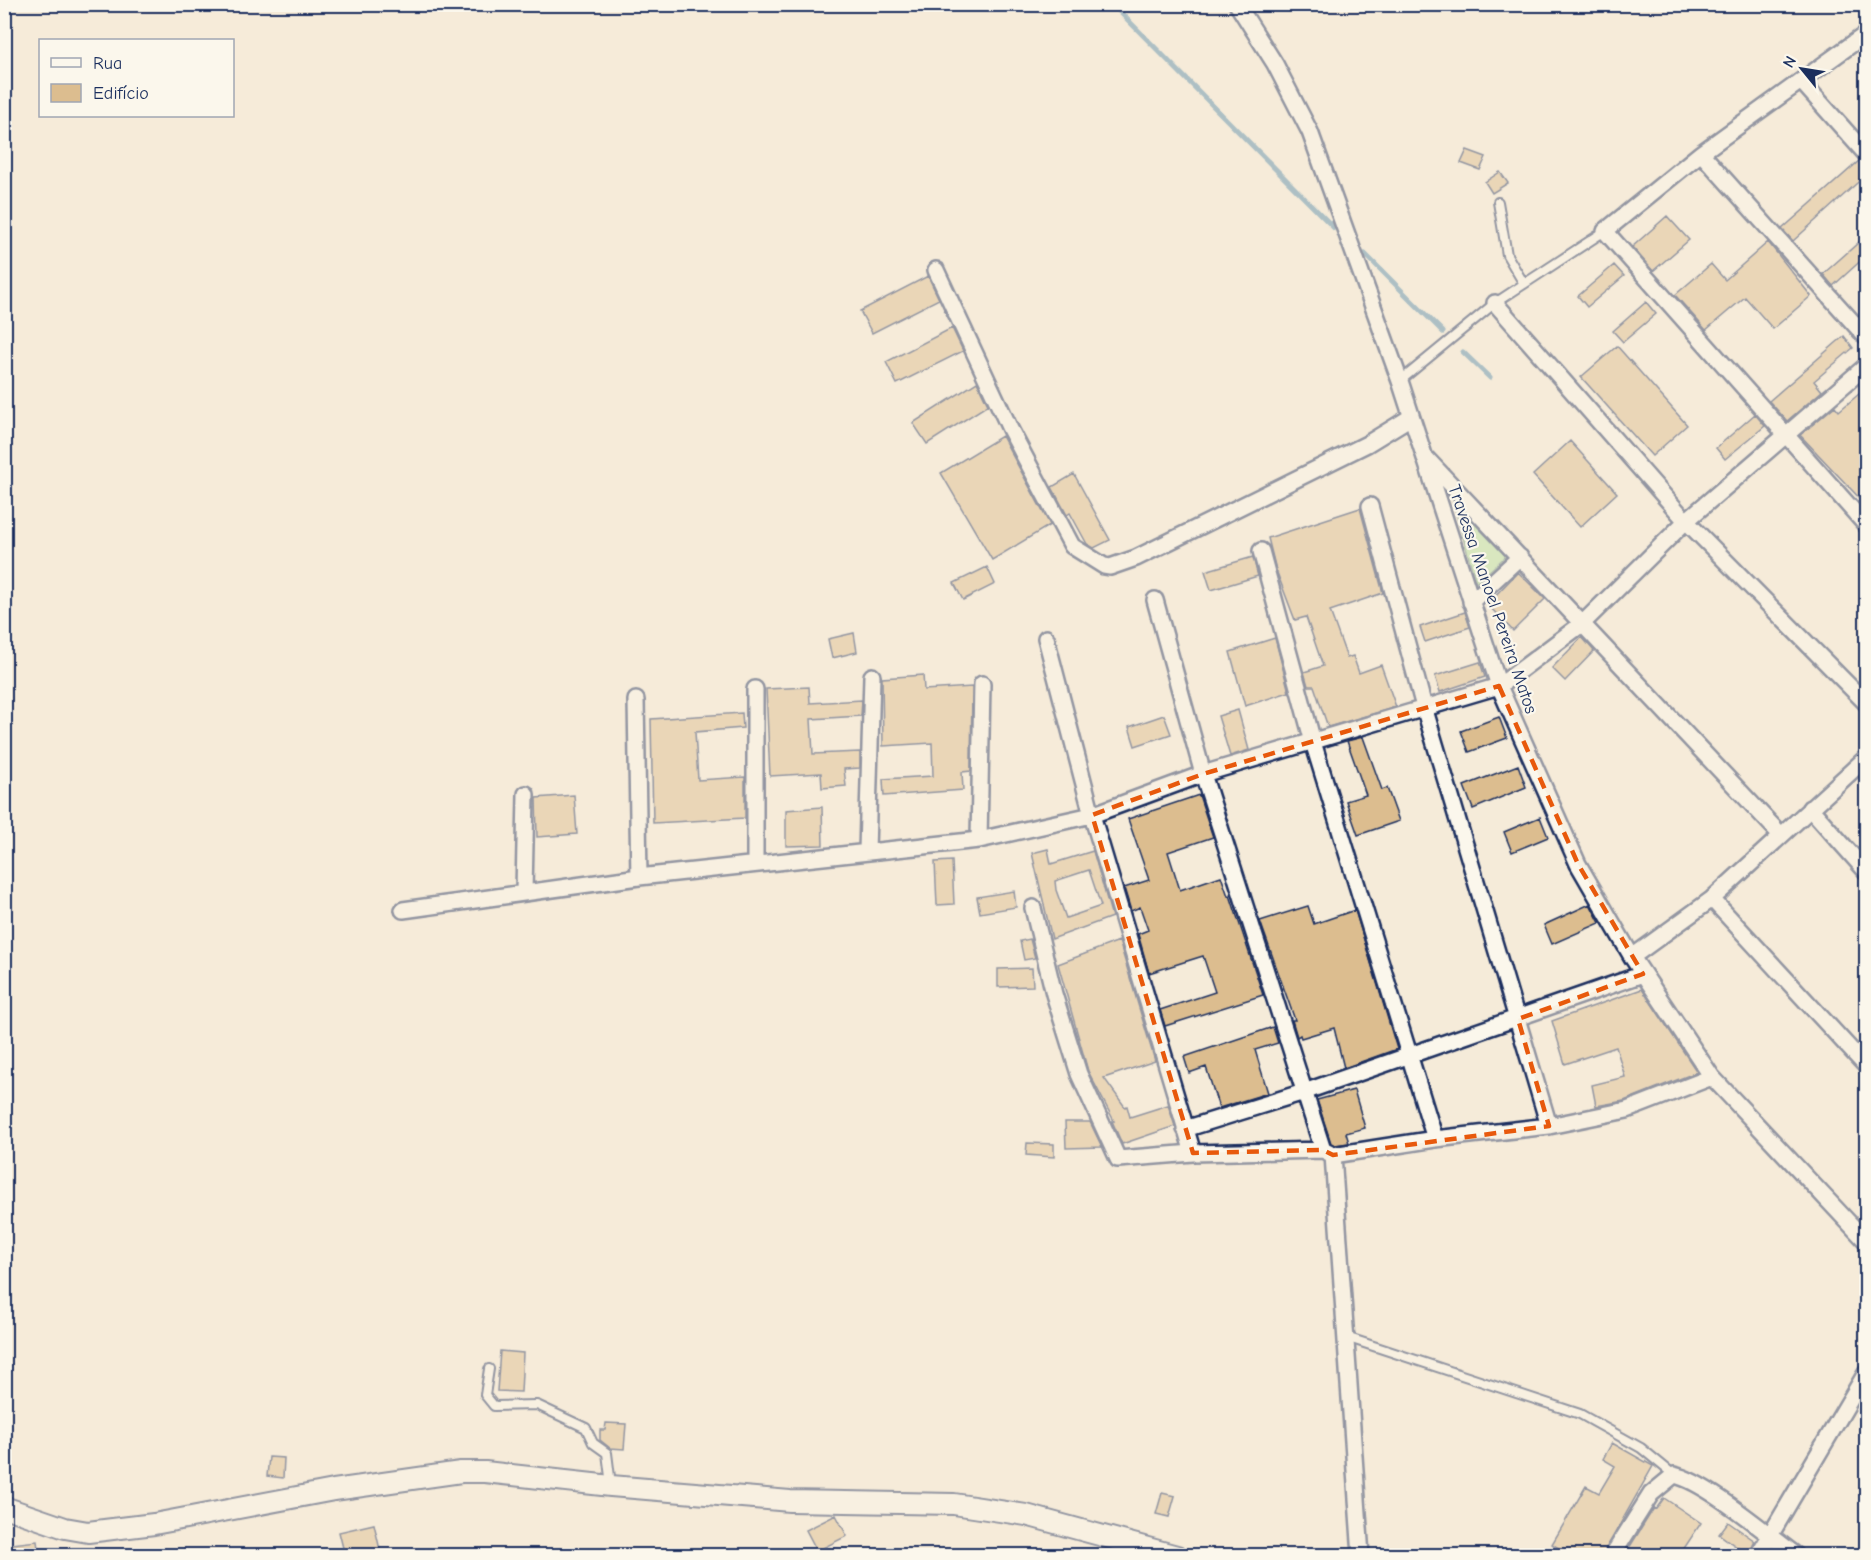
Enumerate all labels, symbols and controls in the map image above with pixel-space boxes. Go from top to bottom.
legend [39,39,234,117]
north arrow [1772,39,1832,99]
text: Rua [93,53,122,74]
text: N [1779,53,1800,71]
text: Edifício [93,83,149,104]
street label: Travessa Manoel Pereira Matos [1443,482,1542,716]

